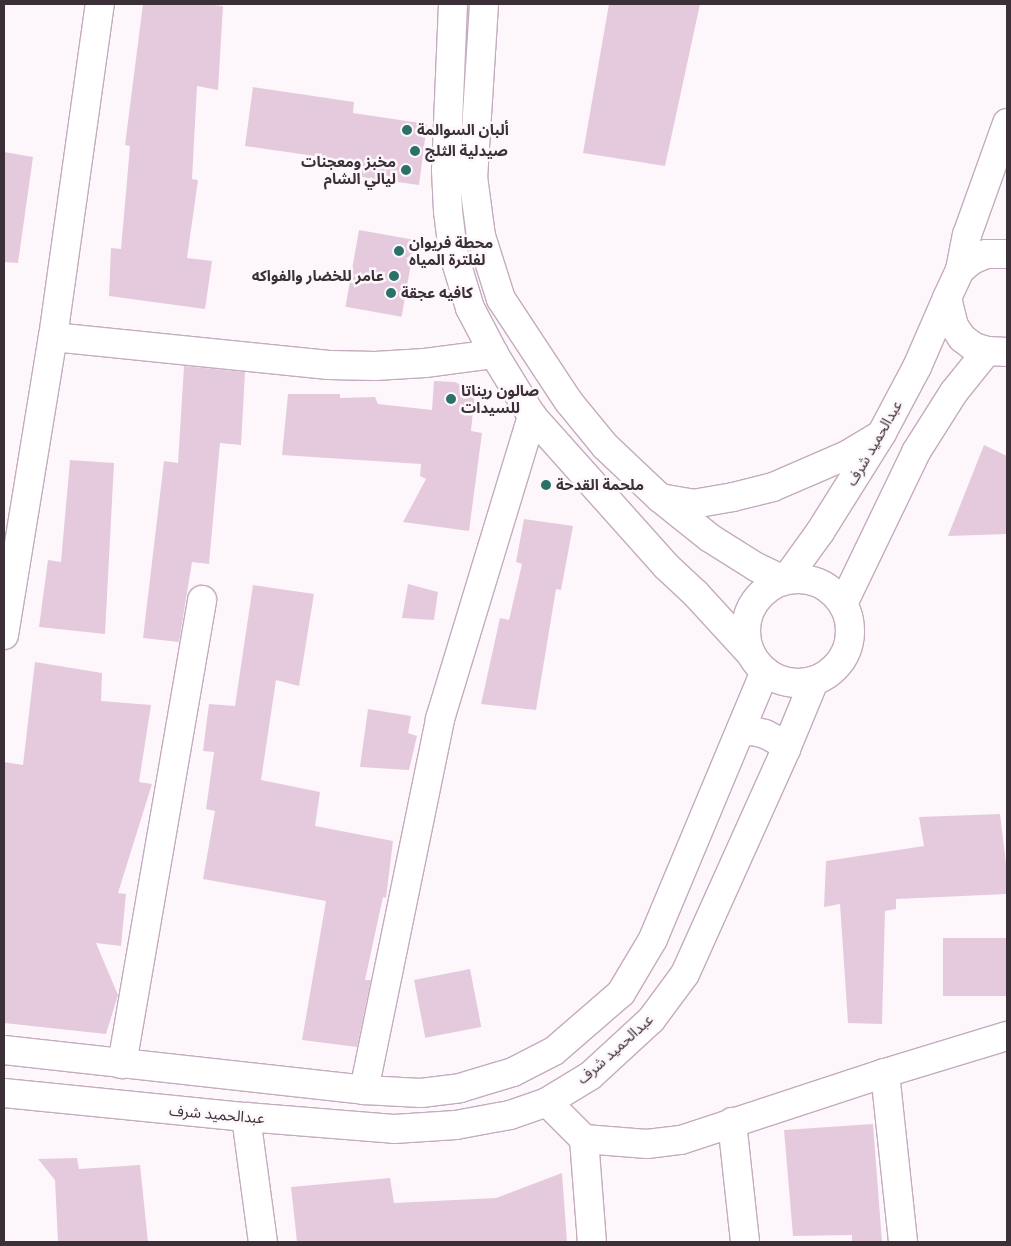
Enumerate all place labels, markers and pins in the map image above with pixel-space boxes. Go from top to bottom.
place label: ألبان السوالمة [417,121,509,139]
marker: ألبان السوالمة [401,124,413,136]
place label: صيدلية الثلج [425,142,508,160]
marker: صيدلية الثلج [409,145,421,157]
place label: مخبز ومعجنات ليالي الشام [301,152,396,187]
marker: مخبز ومعجنات ليالي الشام [400,164,412,176]
place label: محطة فريوان لفلترة المياه [409,233,493,268]
marker: محطة فريوان لفلترة المياه [393,245,405,257]
place label: عامر للخضار والفواكه [252,267,384,285]
marker: عامر للخضار والفواكه [388,270,400,282]
place label: كافيه عجقة [401,284,473,302]
marker: كافيه عجقة [385,287,397,299]
place label: صالون ريناتا للسيدات [461,381,539,416]
marker: صالون ريناتا للسيدات [445,393,457,405]
place label: ملحمة القدحة [556,476,644,494]
marker: ملحمة القدحة [540,479,552,491]

